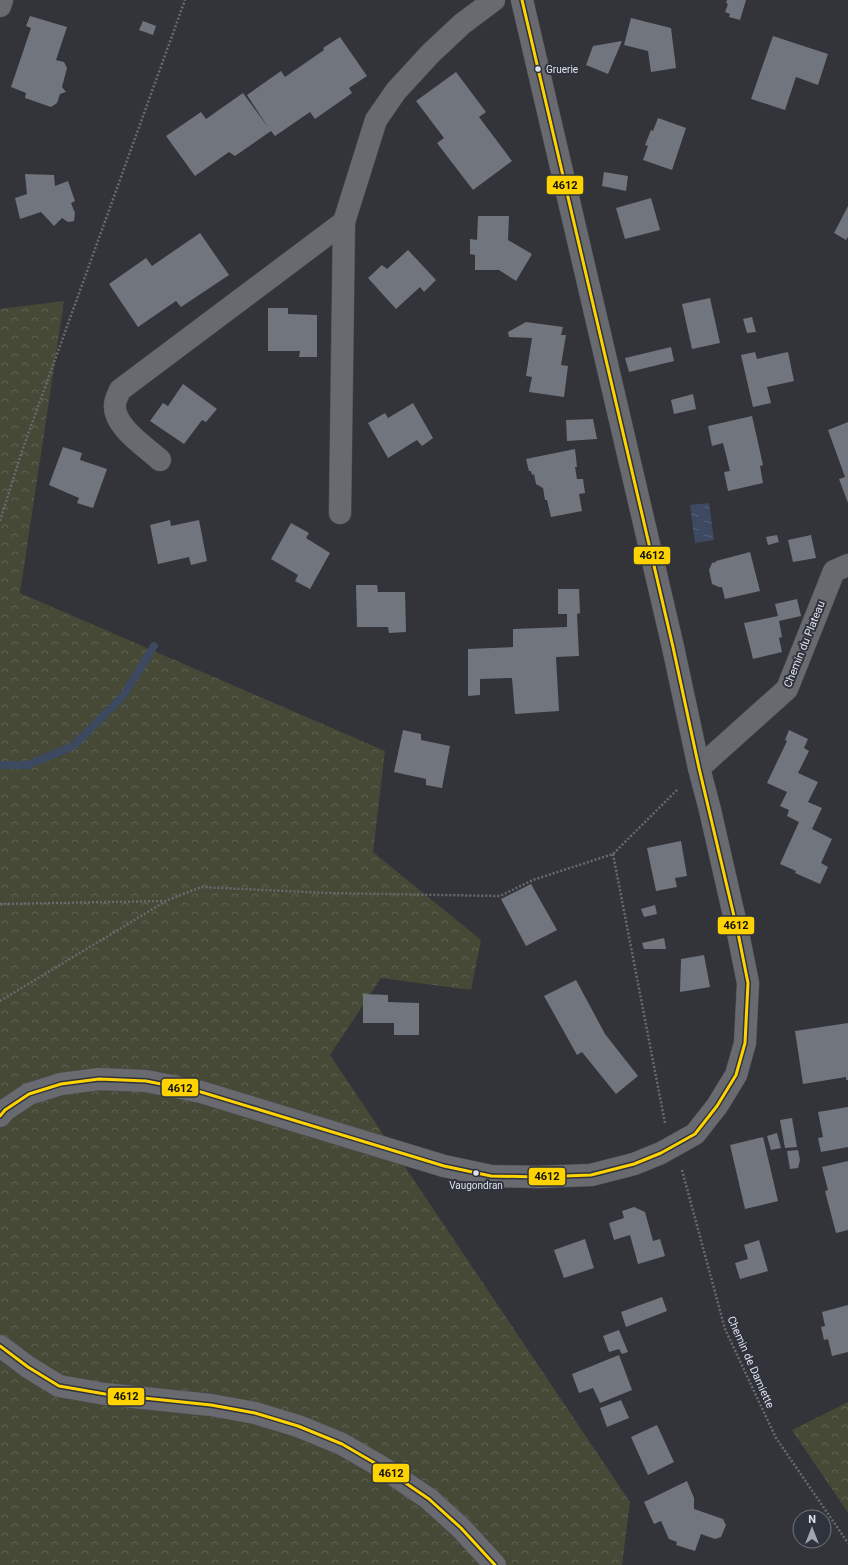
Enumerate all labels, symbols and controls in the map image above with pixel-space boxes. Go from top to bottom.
marker: Gruerie [533,64,543,74]
place label: Gruerie [546,64,578,75]
line badge: 4612 [546,175,584,195]
text: 4612 [552,179,578,192]
line badge: 4612 [633,546,671,565]
text: 4612 [639,549,665,562]
street label: Chemin du Plateau [781,599,828,689]
line badge: 4612 [717,916,755,935]
text: 4612 [723,919,749,932]
line badge: 4612 [161,1078,199,1097]
text: 4612 [167,1082,193,1095]
line badge: 4612 [528,1167,566,1186]
marker: Vaugondran [471,1168,481,1178]
text: 4612 [534,1170,560,1183]
place label: Vaugondran [449,1180,503,1191]
street label: Chemin de Damiette [724,1314,777,1410]
line badge: 4612 [107,1387,145,1406]
text: 4612 [113,1390,139,1403]
line badge: 4612 [372,1463,410,1483]
text: 4612 [378,1467,404,1480]
north arrow [792,1509,832,1549]
text: N [808,1513,816,1526]

